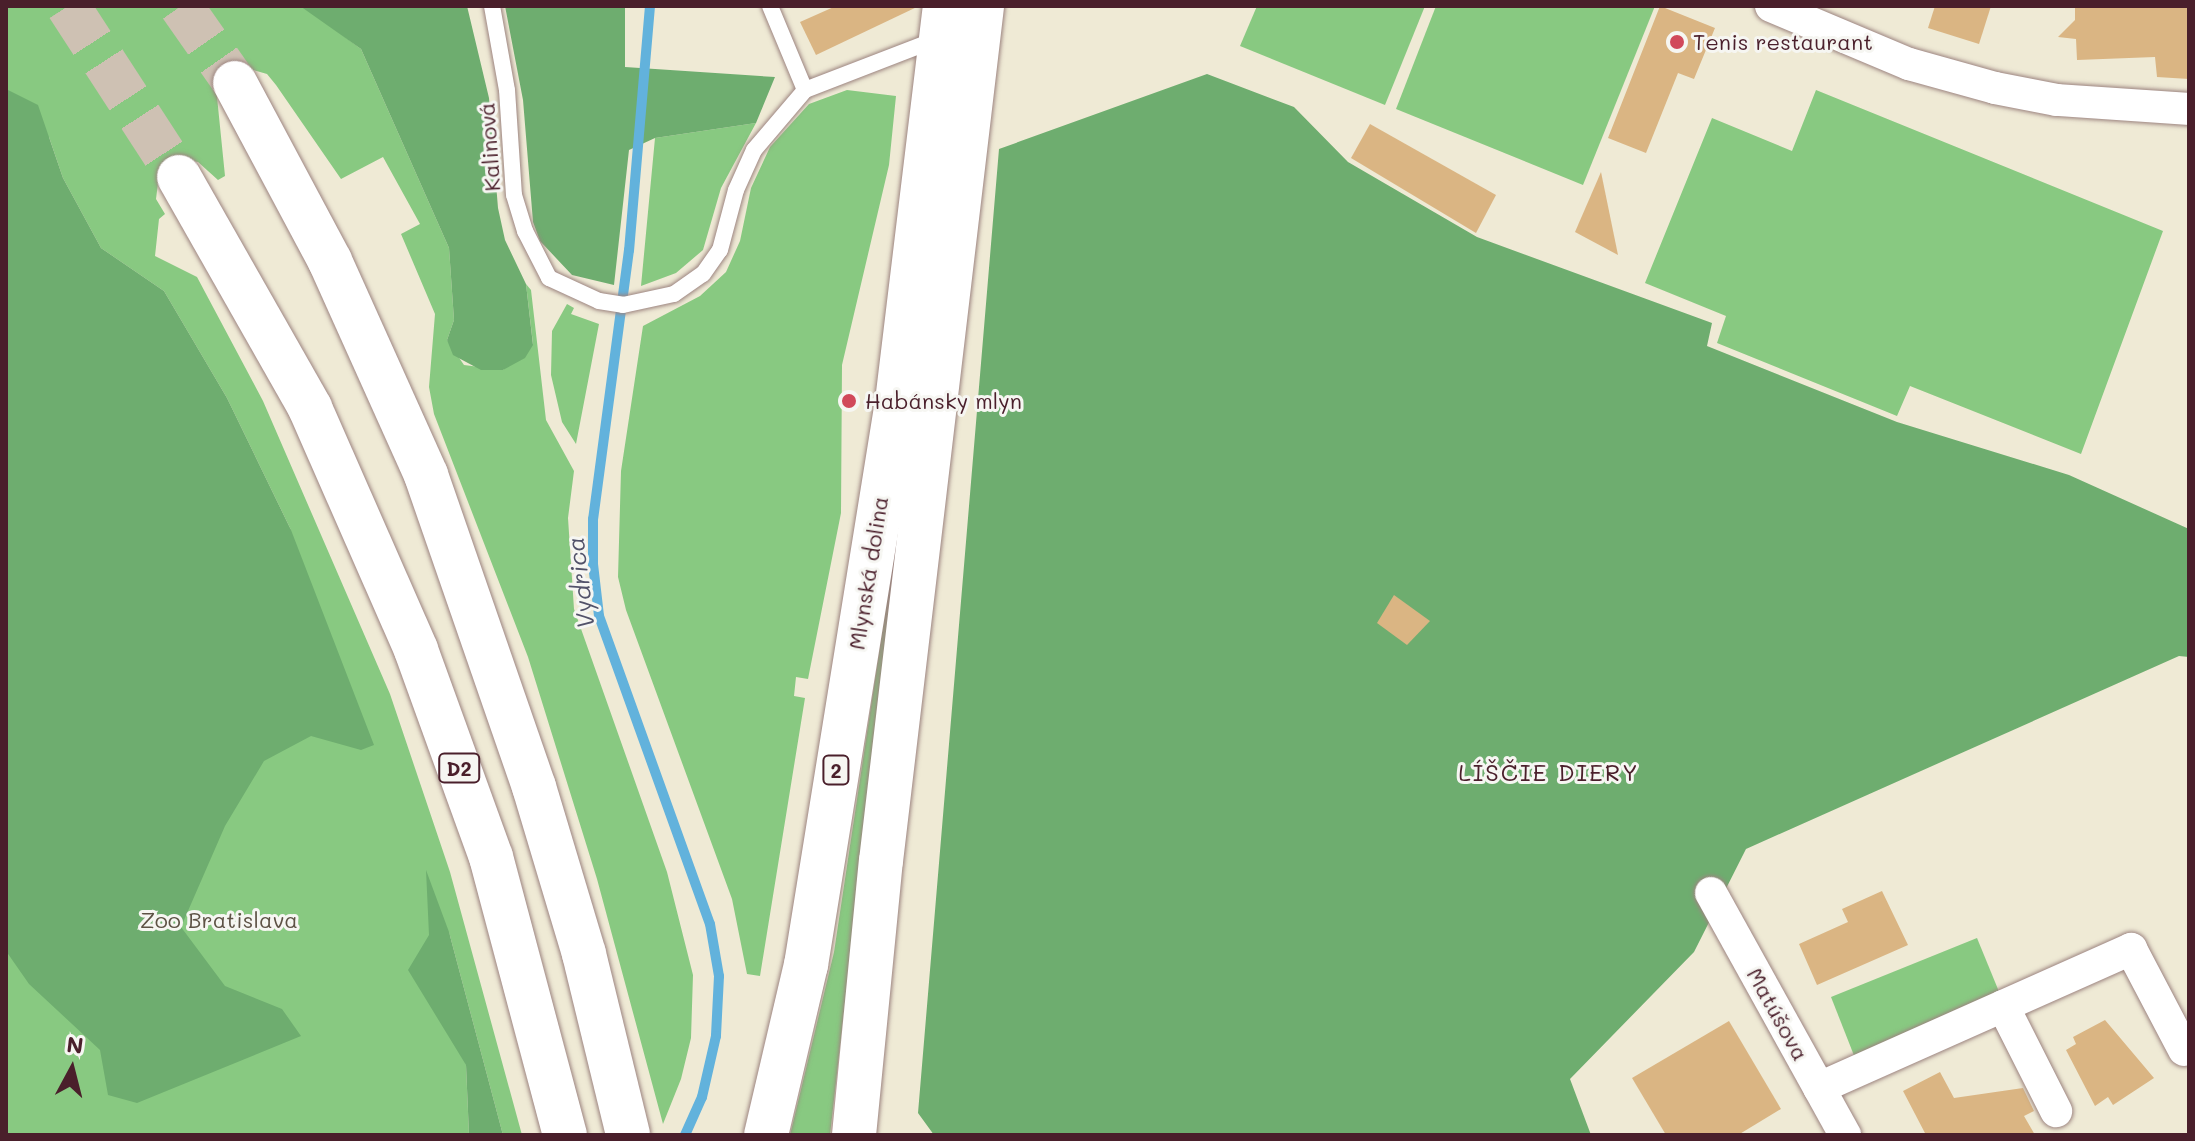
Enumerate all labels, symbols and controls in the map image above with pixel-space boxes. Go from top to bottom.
place label: Tenis restaurant [1693,29,1873,55]
marker: Tenis restaurant [1668,33,1686,51]
street label: Kalinová [473,102,505,192]
place label: Habánsky mlyn [865,388,1022,414]
marker: Habánsky mlyn [840,392,858,410]
street label: Mlynská dolina [843,494,893,652]
water label: Vydrica [560,535,600,631]
road number: D2 [437,752,481,784]
road number: 2 [822,754,850,786]
district label: LÍŠČIE DIERY [1458,758,1640,786]
park label: Zoo Bratislava [140,907,298,933]
street label: Matúšova [1742,963,1814,1065]
north arrow [32,1029,112,1109]
text: N [65,1029,85,1060]

